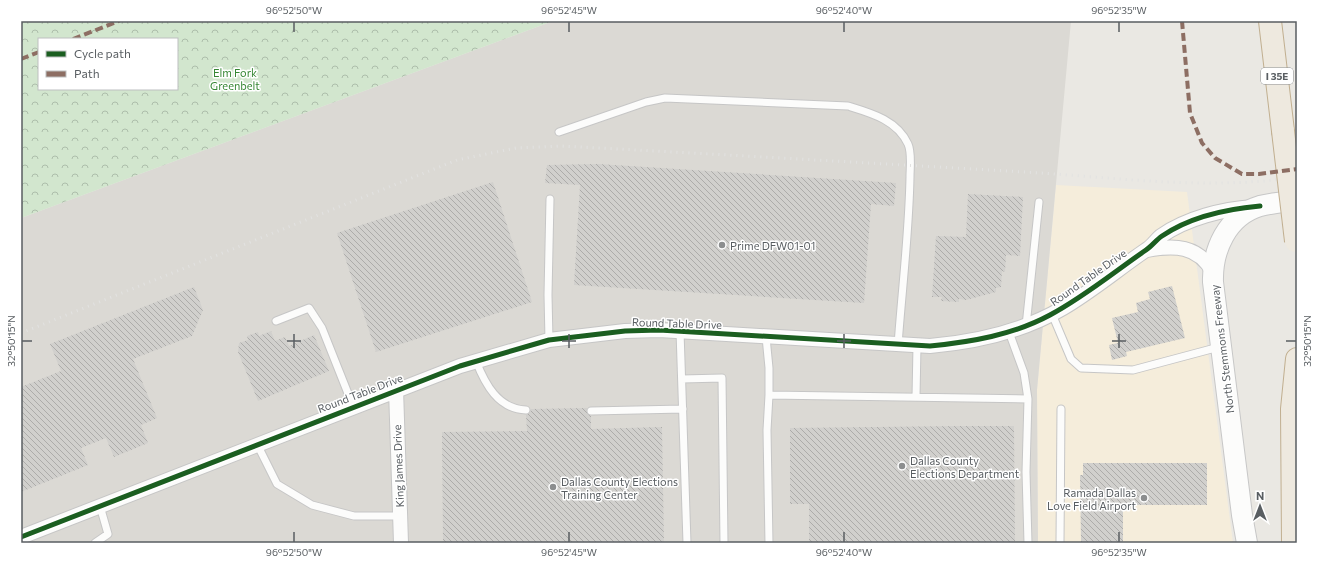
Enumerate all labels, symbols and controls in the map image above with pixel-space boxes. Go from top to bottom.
text: 96°52'50"W [266,4,322,16]
text: 96°52'45"W [541,4,597,16]
text: 96°52'40"W [816,4,872,16]
text: 96°52'35"W [1091,4,1147,16]
legend [38,38,178,90]
text: Cycle path [74,46,131,60]
text: Path [74,66,100,80]
park label: Elm Fork Greenbelt [210,66,260,92]
road number: I 35E [1261,68,1293,84]
place label: Prime DFW01-01 [730,239,815,252]
marker: Prime DFW01-01 [717,240,727,250]
street label: Round Table Drive [1047,246,1129,308]
street label: North Stemmons Freeway [1208,284,1236,414]
text: 32°50'15"N [5,315,17,367]
street label: Round Table Drive [632,315,722,331]
text: 32°50'15"N [1301,315,1313,367]
street label: Round Table Drive [316,371,405,415]
street label: King James Drive [390,424,407,508]
place label: Dallas County Elections Department [910,454,1020,480]
marker: Dallas County Elections Department [897,461,907,471]
place label: Dallas County Elections Training Center [561,475,678,501]
marker: Dallas County Elections Training Center [548,482,558,492]
place label: Ramada Dallas Love Field Airport [1047,486,1136,512]
north arrow [1240,486,1280,526]
text: N [1256,489,1264,502]
marker: Ramada Dallas Love Field Airport [1139,493,1149,503]
text: 96°52'50"W [266,546,322,558]
text: 96°52'45"W [541,546,597,558]
text: 96°52'40"W [816,546,872,558]
text: 96°52'35"W [1091,546,1147,558]

